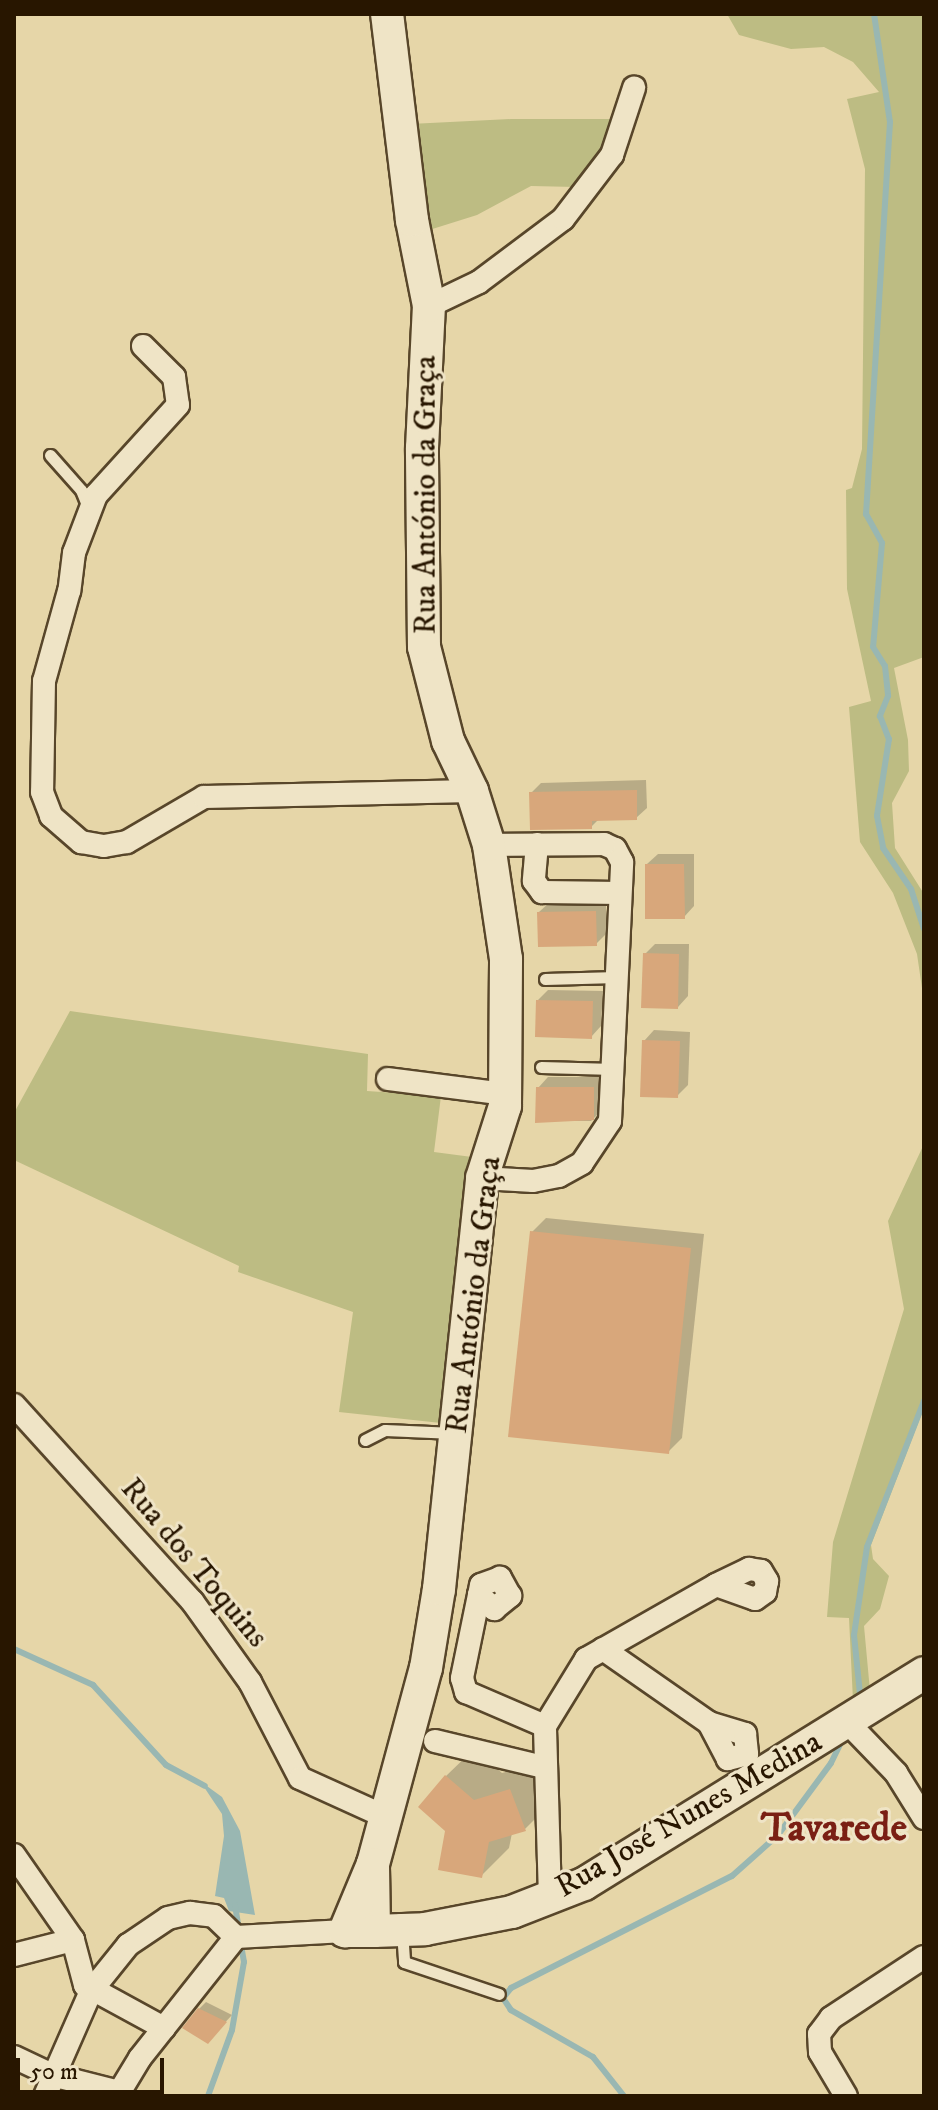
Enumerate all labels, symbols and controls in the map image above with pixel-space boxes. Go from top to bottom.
street label: Rua António da Graça [407,356,445,634]
street label: Rua António da Graça [438,1154,510,1436]
street label: Rua dos Toquins [112,1470,276,1656]
street label: Rua José Nunes Medina [549,1723,829,1907]
district label: Tavarede [761,1805,907,1853]
scale bar [20,2042,168,2092]
text: 50 m [30,2057,78,2087]

